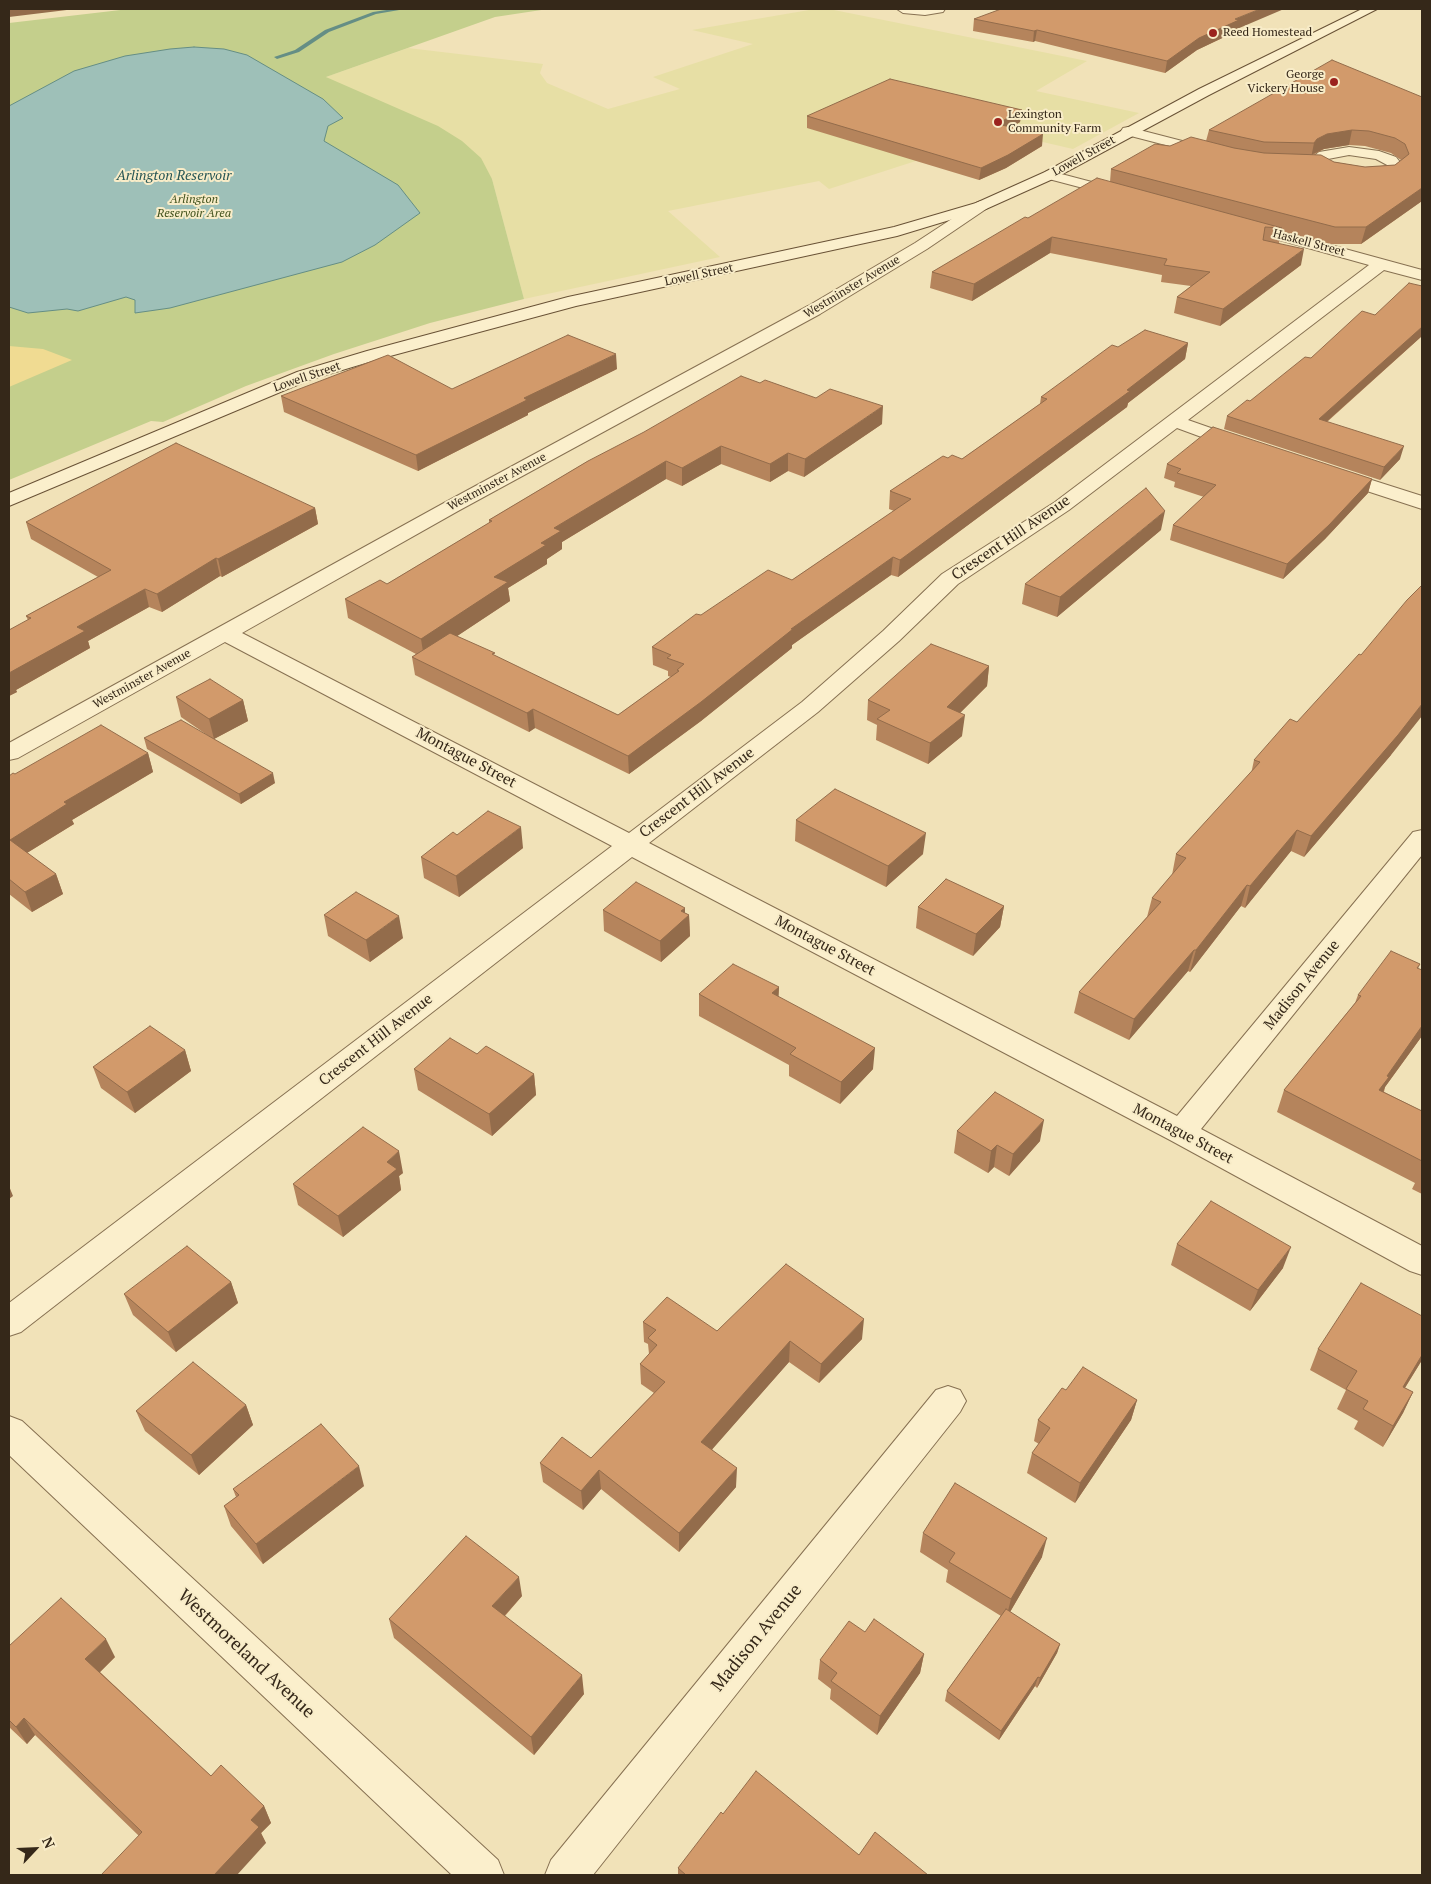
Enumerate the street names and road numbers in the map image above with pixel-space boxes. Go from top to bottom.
street label: Lowell Street [1050,133,1118,179]
street label: Haskell Street [1271,226,1347,260]
street label: Westminster Avenue [801,253,903,321]
street label: Lowell Street [663,261,735,289]
street label: Lowell Street [272,359,342,395]
street label: Westminster Avenue [445,450,549,514]
street label: Crescent Hill Avenue [948,492,1074,584]
street label: Westminster Avenue [91,646,193,712]
street label: Montague Street [413,724,519,792]
street label: Crescent Hill Avenue [636,744,758,842]
street label: Montague Street [772,912,878,980]
street label: Madison Avenue [1260,937,1344,1033]
street label: Crescent Hill Avenue [316,990,436,1090]
street label: Montague Street [1130,1100,1236,1168]
street label: Madison Avenue [707,1580,807,1696]
street label: Westmoreland Avenue [173,1585,319,1723]

